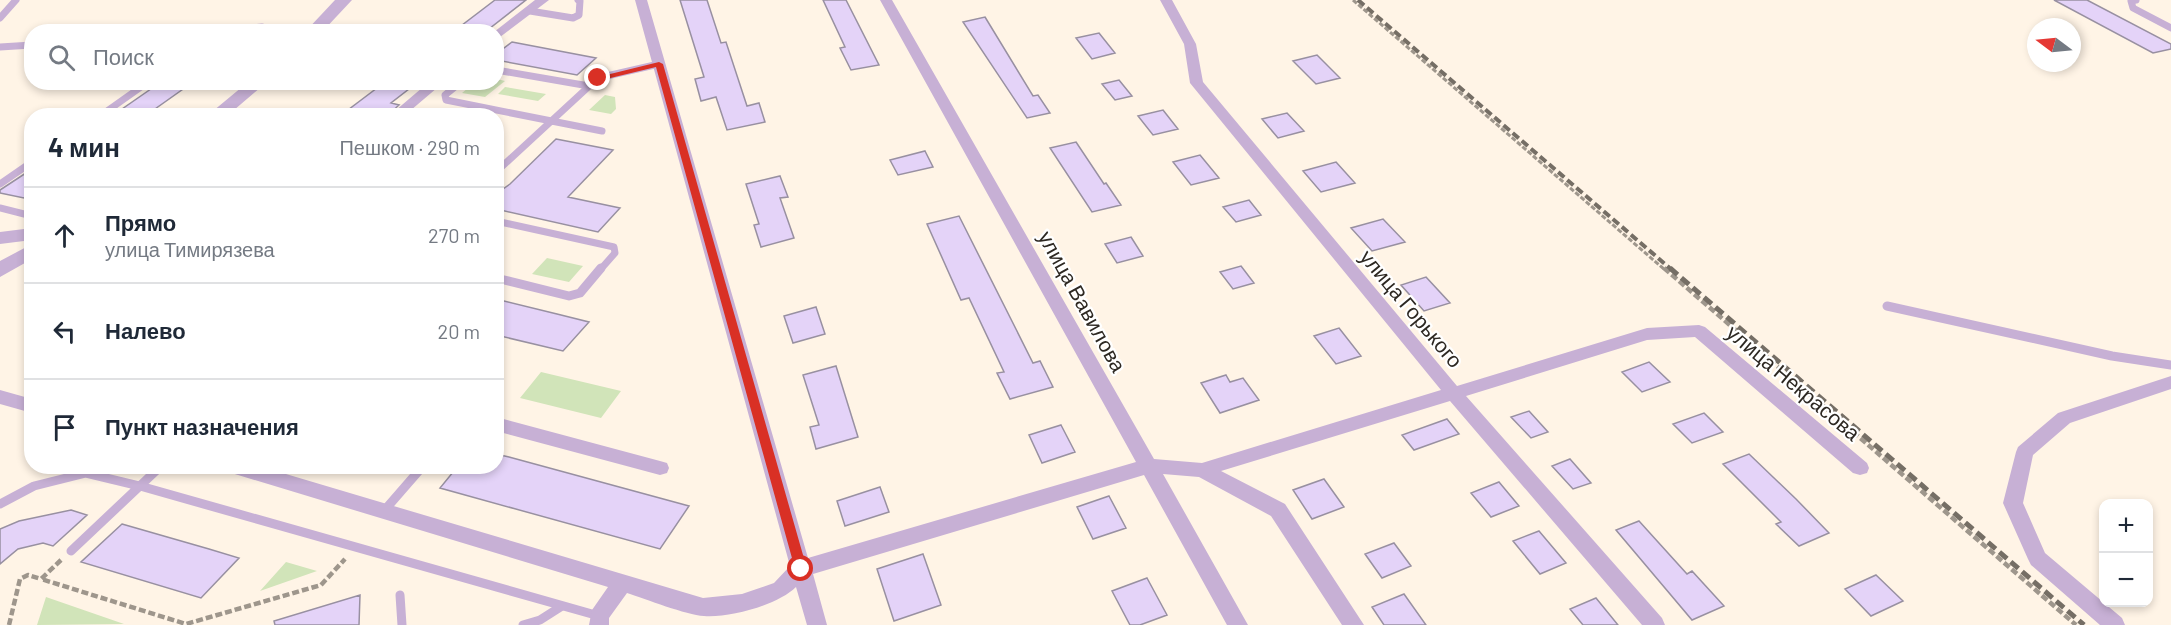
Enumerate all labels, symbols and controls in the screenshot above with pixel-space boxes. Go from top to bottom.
north arrow [2027,18,2081,72]
search box [24,24,504,90]
icon: search [45,41,78,74]
text: Поиск [93,43,154,69]
route end [584,64,610,90]
text: 4 мин [48,131,120,162]
text: Пешком · 290 m [339,135,480,159]
text: Прямо [105,209,176,235]
icon: ahead [48,219,81,252]
text: 270 m [428,223,480,247]
street label: улица Вавилова [1034,226,1132,376]
text: улица Тимирязева [105,237,275,261]
street label: улица Горького [1355,244,1469,372]
icon: left [48,315,81,348]
text: Налево [105,317,186,343]
text: 20 m [437,319,480,343]
street label: улица Некрасова [1722,319,1866,445]
icon: arrive [48,411,81,444]
text: Пункт назначения [105,413,299,439]
map controls [2099,499,2153,607]
button: + [2099,499,2153,553]
button: − [2099,553,2153,607]
route start [787,555,813,581]

